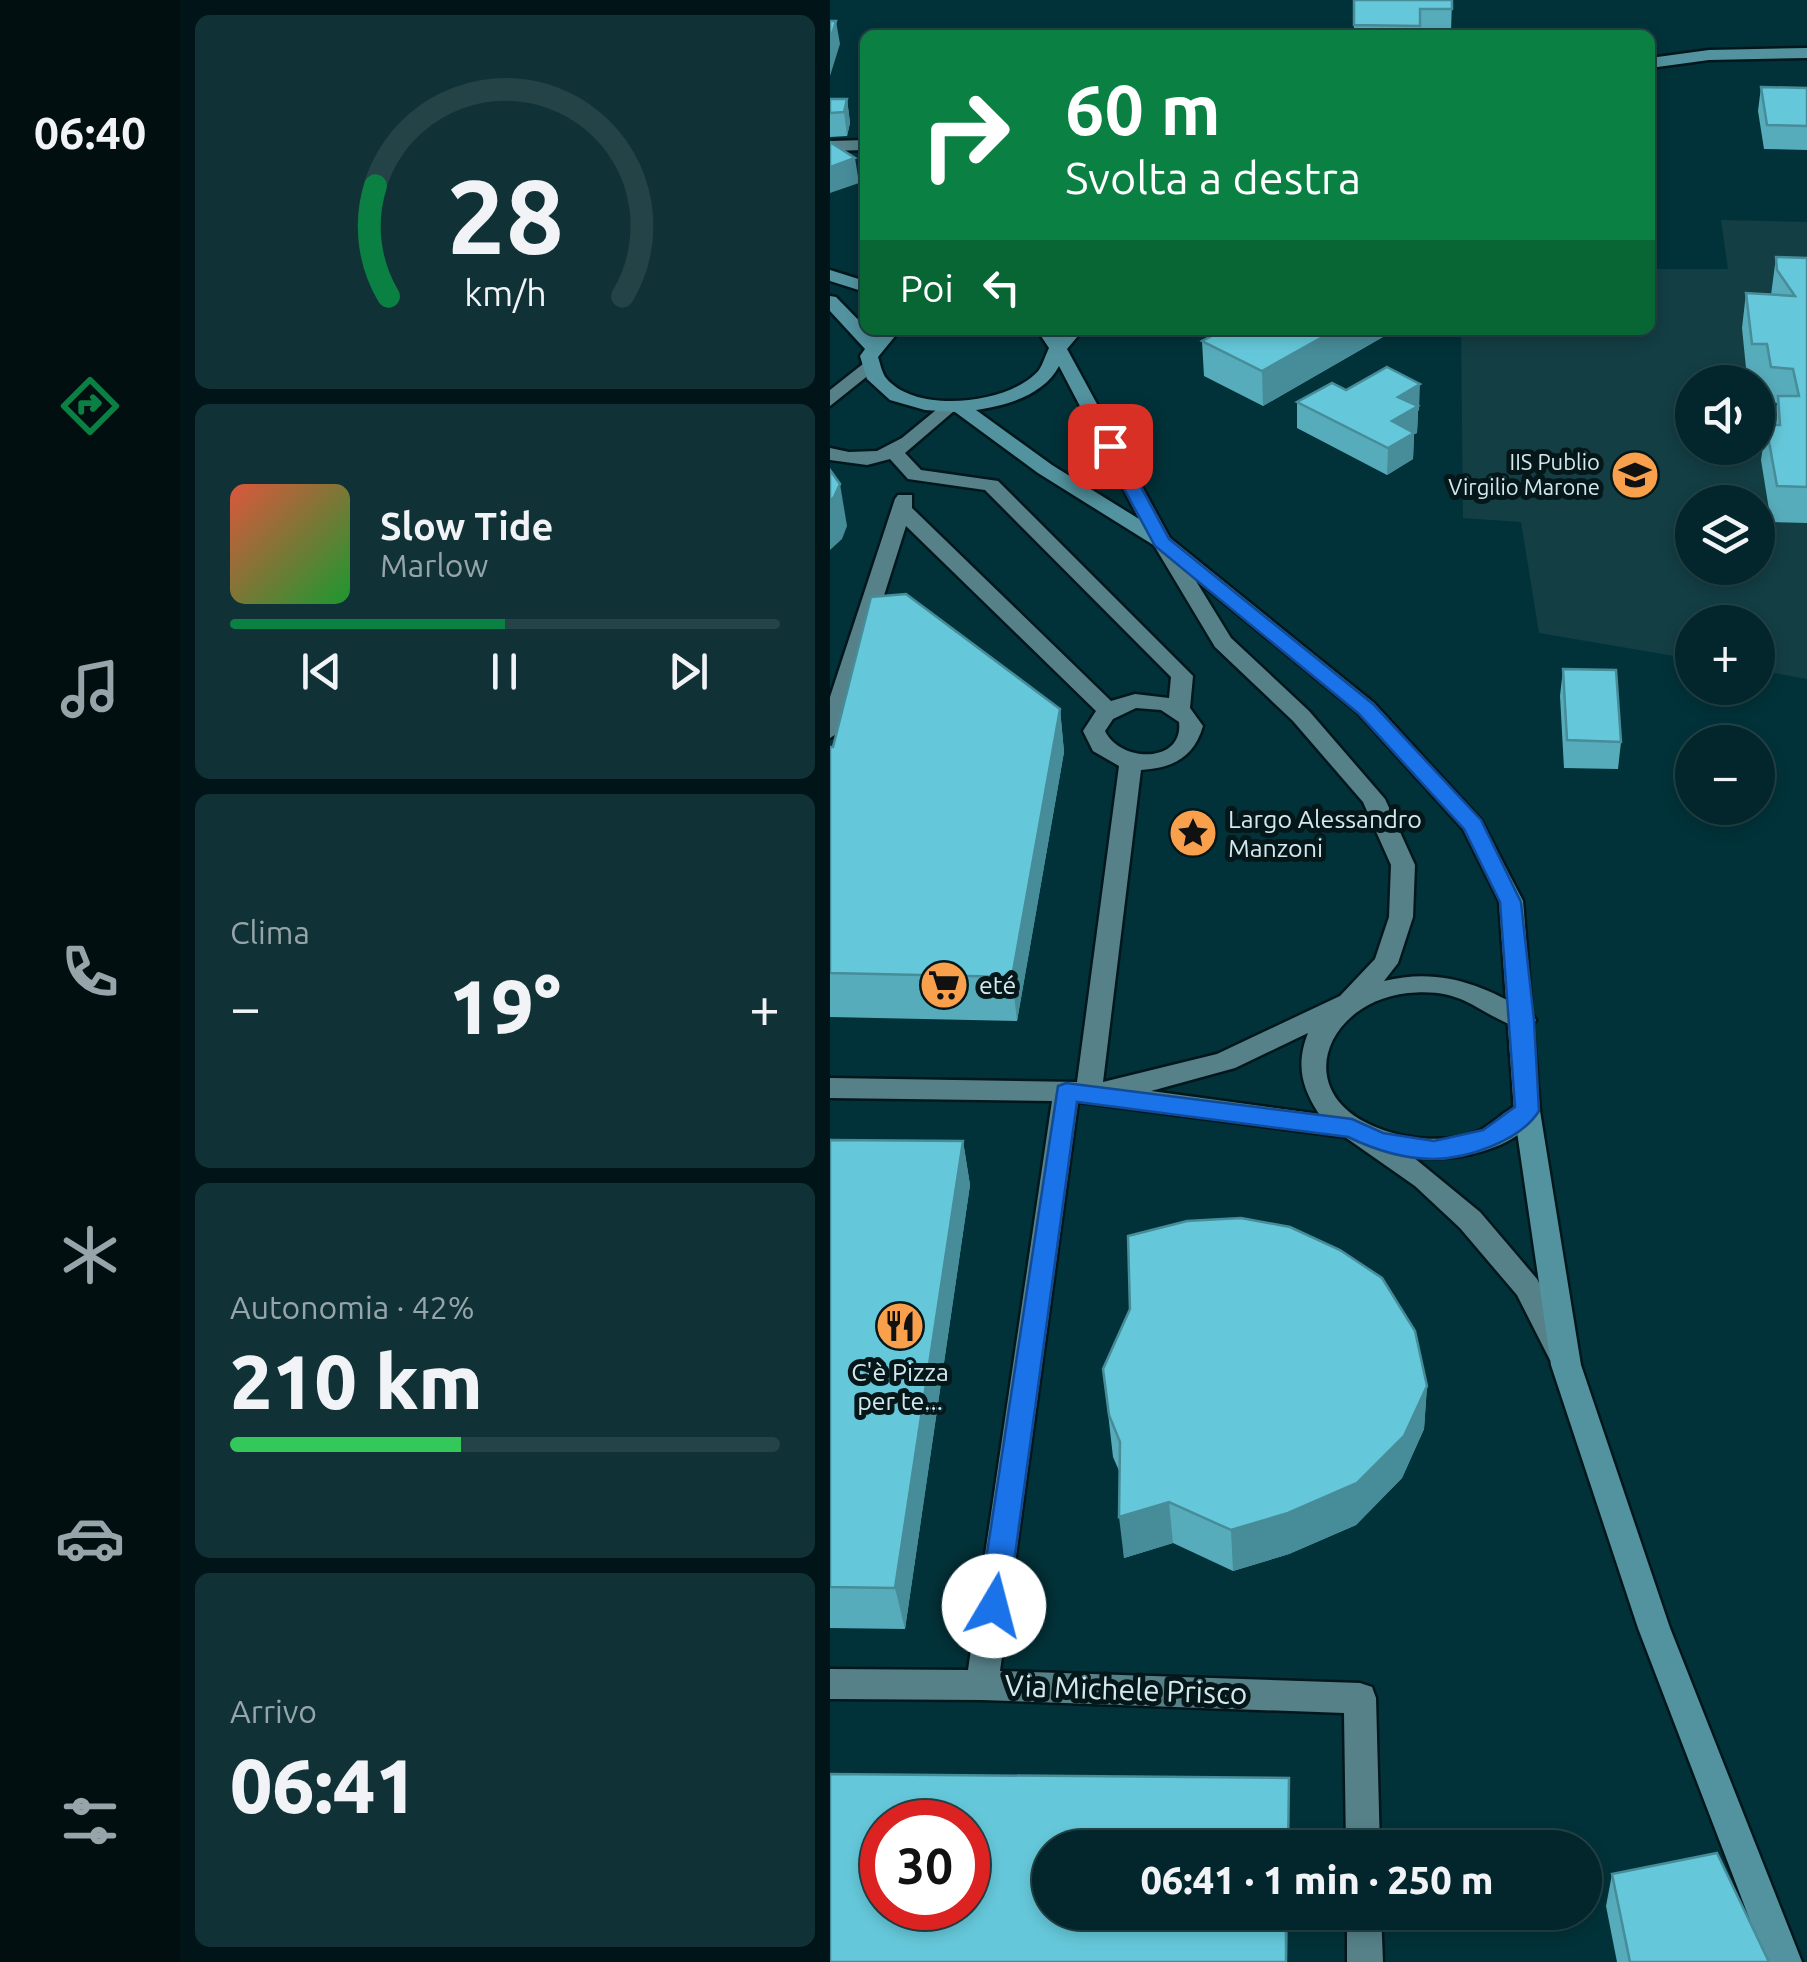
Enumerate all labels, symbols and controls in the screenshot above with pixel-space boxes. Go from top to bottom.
icon: right [900,70,1030,200]
text: 60 m [1065,70,1221,148]
text: 06:40 [34,107,146,158]
text: Svolta a destra [1065,152,1361,203]
text: 28 [446,157,564,274]
icon: left [974,260,1029,315]
text: Poi [900,267,954,309]
text: km/h [464,273,546,313]
map controls [1675,365,1775,825]
button: sound [1675,365,1775,465]
icon: directions [55,371,125,441]
pin [1068,404,1153,489]
icon: arrive [1083,419,1138,474]
place label: IIS Publio Virgilio Marone [1448,449,1600,499]
school or university icon: IIS Publio Virgilio Marone [1609,449,1661,501]
button: layers [1675,485,1775,585]
text: Slow Tide [380,505,553,547]
text: Marlow [380,547,488,583]
button: + [1675,605,1775,705]
icon: previous [294,644,349,699]
icon: pause [477,644,532,699]
icon: next [661,644,716,699]
icon: music [55,654,125,724]
button: − [1675,725,1775,825]
place label: Largo Alessandro Manzoni [1228,805,1422,862]
place icon: Largo Alessandro Manzoni [1167,807,1219,859]
text: Clima [230,914,310,950]
icon: phone [55,937,125,1007]
supermarket icon: eté [918,959,970,1011]
text: 19° [449,964,561,1048]
place label: eté [979,971,1016,999]
text: − [230,976,261,1037]
text: + [749,976,780,1037]
icon: climate [55,1220,125,1290]
text: Autonomia · 42% [230,1289,475,1325]
restaurant icon: C'è Pizza per te... [874,1300,926,1352]
text: 210 km [230,1339,483,1423]
place label: C'è Pizza per te... [851,1358,949,1415]
icon: car [55,1503,125,1573]
position arrow [942,1554,1046,1658]
street label: Via Michele Prisco [1004,1668,1248,1710]
text: Arrivo [230,1693,317,1729]
text: 06:41 [230,1743,418,1827]
icon: filters [55,1786,125,1856]
speed limit sign: 30 [860,1800,990,1930]
text: 06:41 · 1 min · 250 m [1140,1859,1494,1901]

